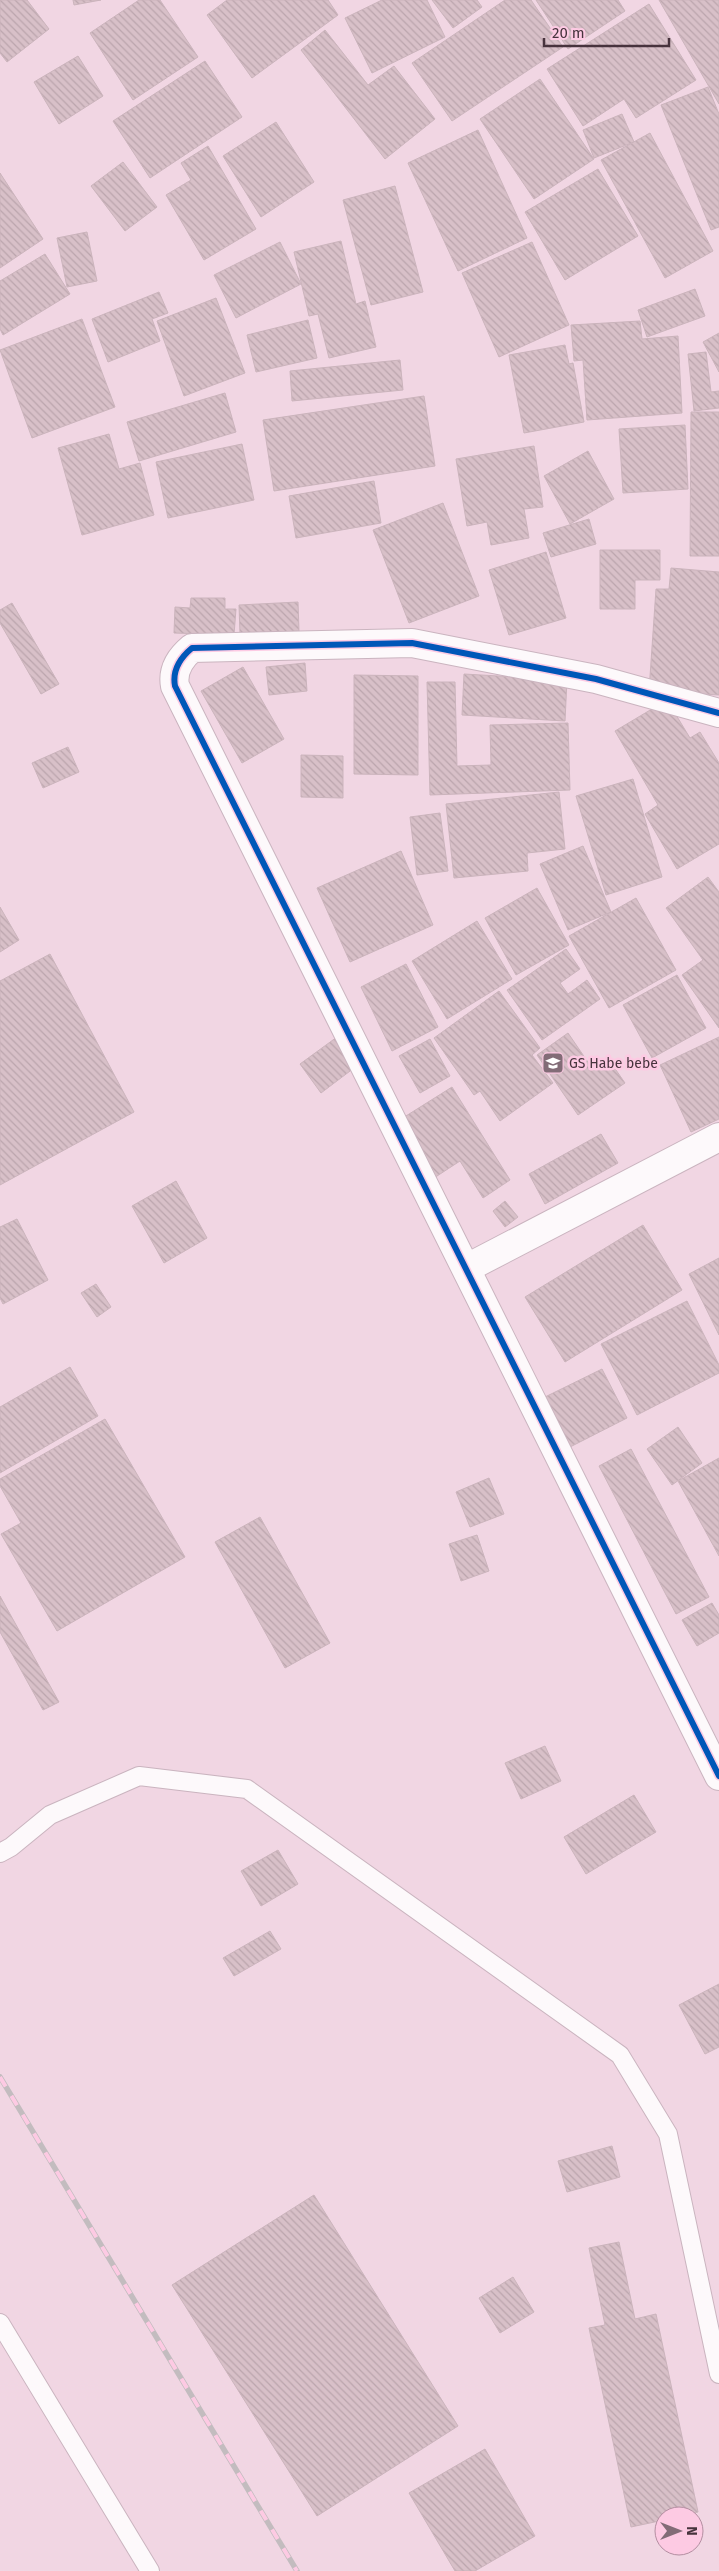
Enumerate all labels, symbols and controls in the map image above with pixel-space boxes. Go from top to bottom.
scale bar [544,15,669,47]
text: 20 m [552,24,585,42]
school or university icon: GS Habe bebe [541,1051,565,1075]
place label: GS Habe bebe [569,1055,658,1072]
north arrow [654,2506,704,2556]
text: N [683,2526,700,2536]

